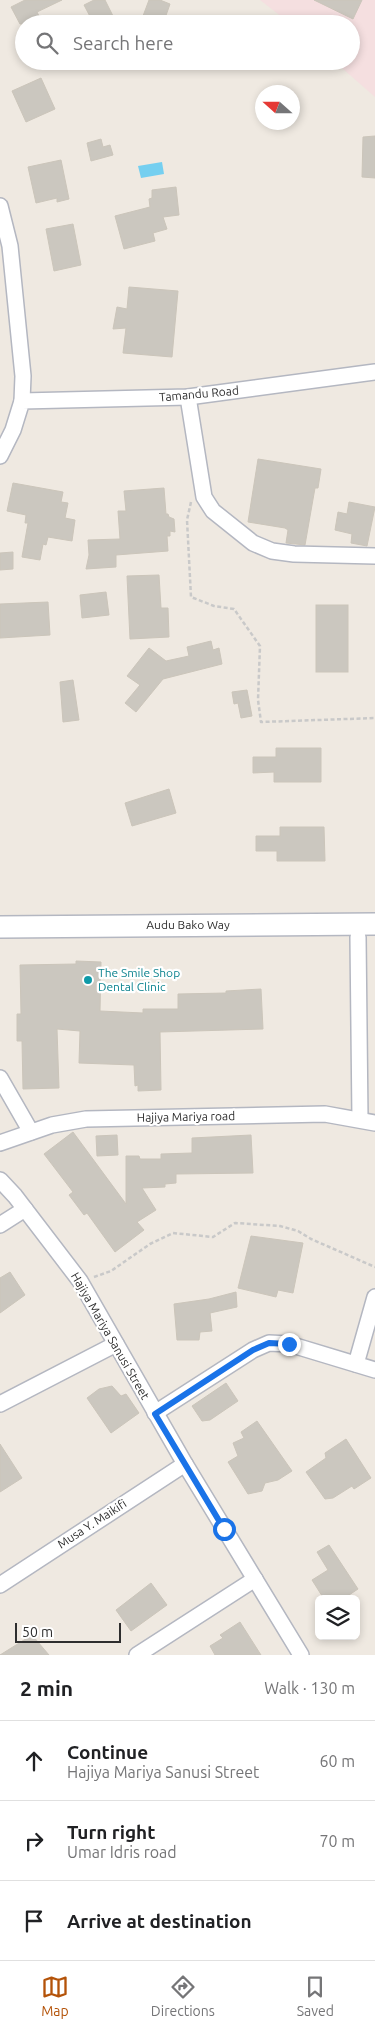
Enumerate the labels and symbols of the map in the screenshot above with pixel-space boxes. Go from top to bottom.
north arrow [255,85,300,130]
street label: Tamandu Road [159,384,239,403]
street label: Audu Bako Way [146,918,230,931]
place label: The Smile Shop Dental Clinic [98,966,180,993]
marker: The Smile Shop Dental Clinic [82,974,94,986]
street label: Hajiya Mariya road [137,1109,235,1124]
street label: Hajiya Mariya Sanusi Street [69,1270,152,1402]
route end [278,1333,301,1356]
street label: Musa Y. Maikifi [55,1497,129,1551]
route start [213,1518,236,1541]
scale bar [15,1620,121,1643]

